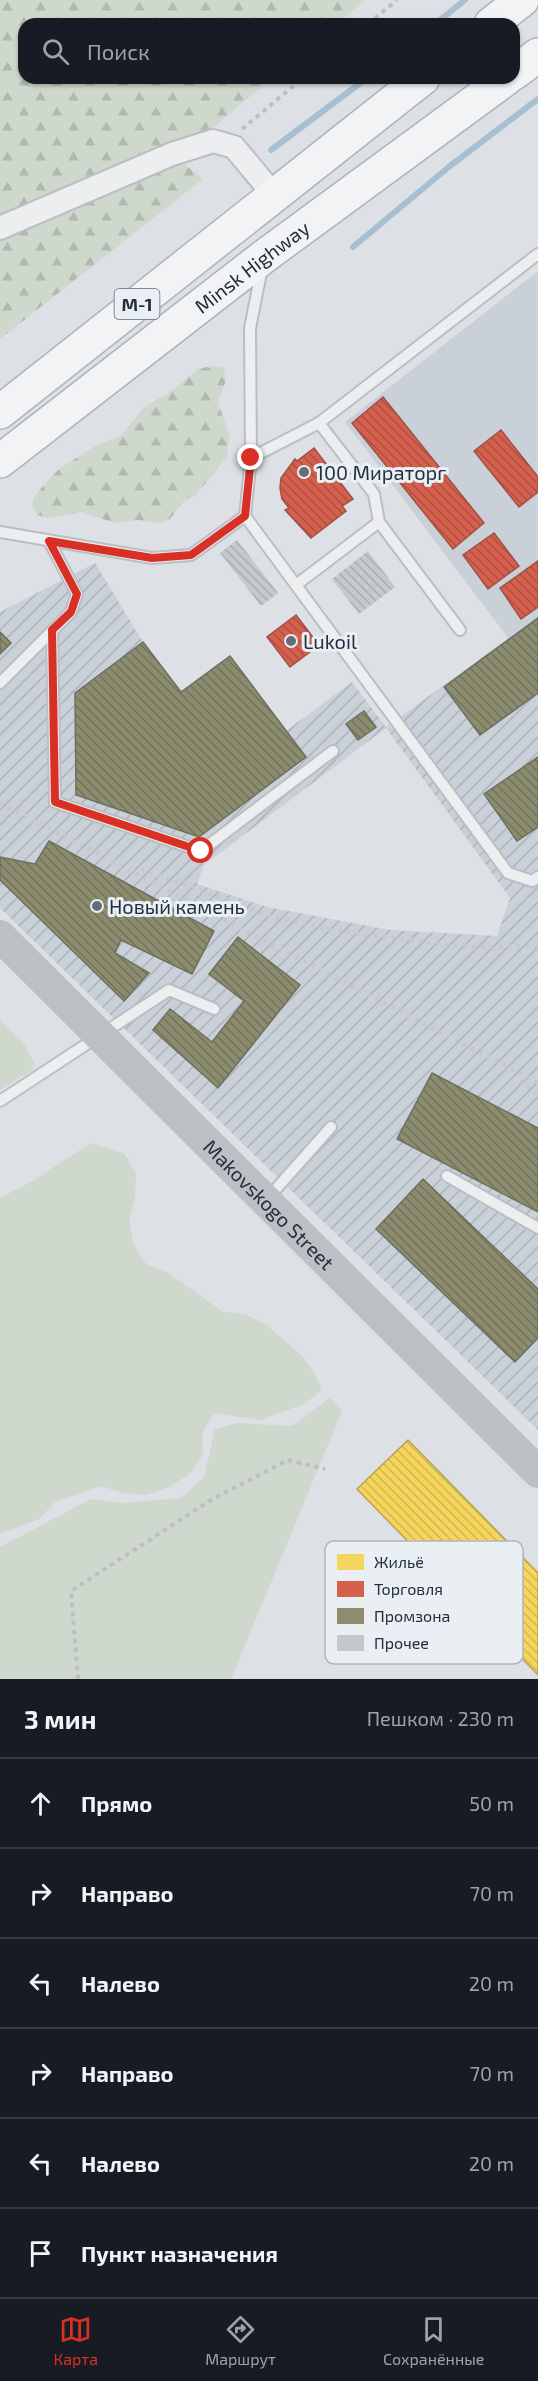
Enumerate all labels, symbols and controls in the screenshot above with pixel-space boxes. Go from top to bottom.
search box [18,18,520,84]
icon: search [39,35,72,68]
text: Поиск [87,38,150,64]
street label: Minsk Highway [190,215,314,318]
road number: М-1 [114,289,160,319]
route end [237,444,263,470]
place label: 100 Мираторг [316,460,446,484]
marker: 100 Мираторг [297,465,311,479]
place label: Lukoil [303,629,357,653]
marker: Lukoil [284,634,298,648]
route start [187,837,213,863]
place label: Новый камень [109,894,245,918]
marker: Новый камень [90,899,104,913]
street label: Makovskogo Street [199,1134,340,1274]
legend [325,1541,523,1664]
text: Жильё [374,1552,424,1571]
text: Торговля [374,1579,443,1598]
text: Промзона [374,1606,450,1625]
text: Прочее [374,1633,429,1652]
text: 3 мин [24,1703,96,1734]
text: Пешком · 230 m [367,1706,514,1730]
icon: ahead [24,1787,57,1820]
text: Прямо [81,1790,152,1816]
text: 50 m [469,1791,514,1815]
icon: right [24,1877,57,1910]
text: Направо [81,1880,174,1906]
text: 70 m [470,1881,514,1905]
icon: left [24,1967,57,2000]
text: Налево [81,1970,160,1996]
text: 20 m [469,1971,514,1995]
icon: right [24,2057,57,2090]
text: Направо [81,2060,174,2086]
text: 70 m [470,2061,514,2085]
icon: left [24,2147,57,2180]
text: Налево [81,2150,160,2176]
text: 20 m [469,2151,514,2175]
icon: arrive [24,2237,57,2270]
text: Пункт назначения [81,2240,278,2266]
tab: Карта [54,2313,98,2368]
tab: Маршрут [205,2313,276,2368]
tab: Сохранённые [383,2313,484,2368]

